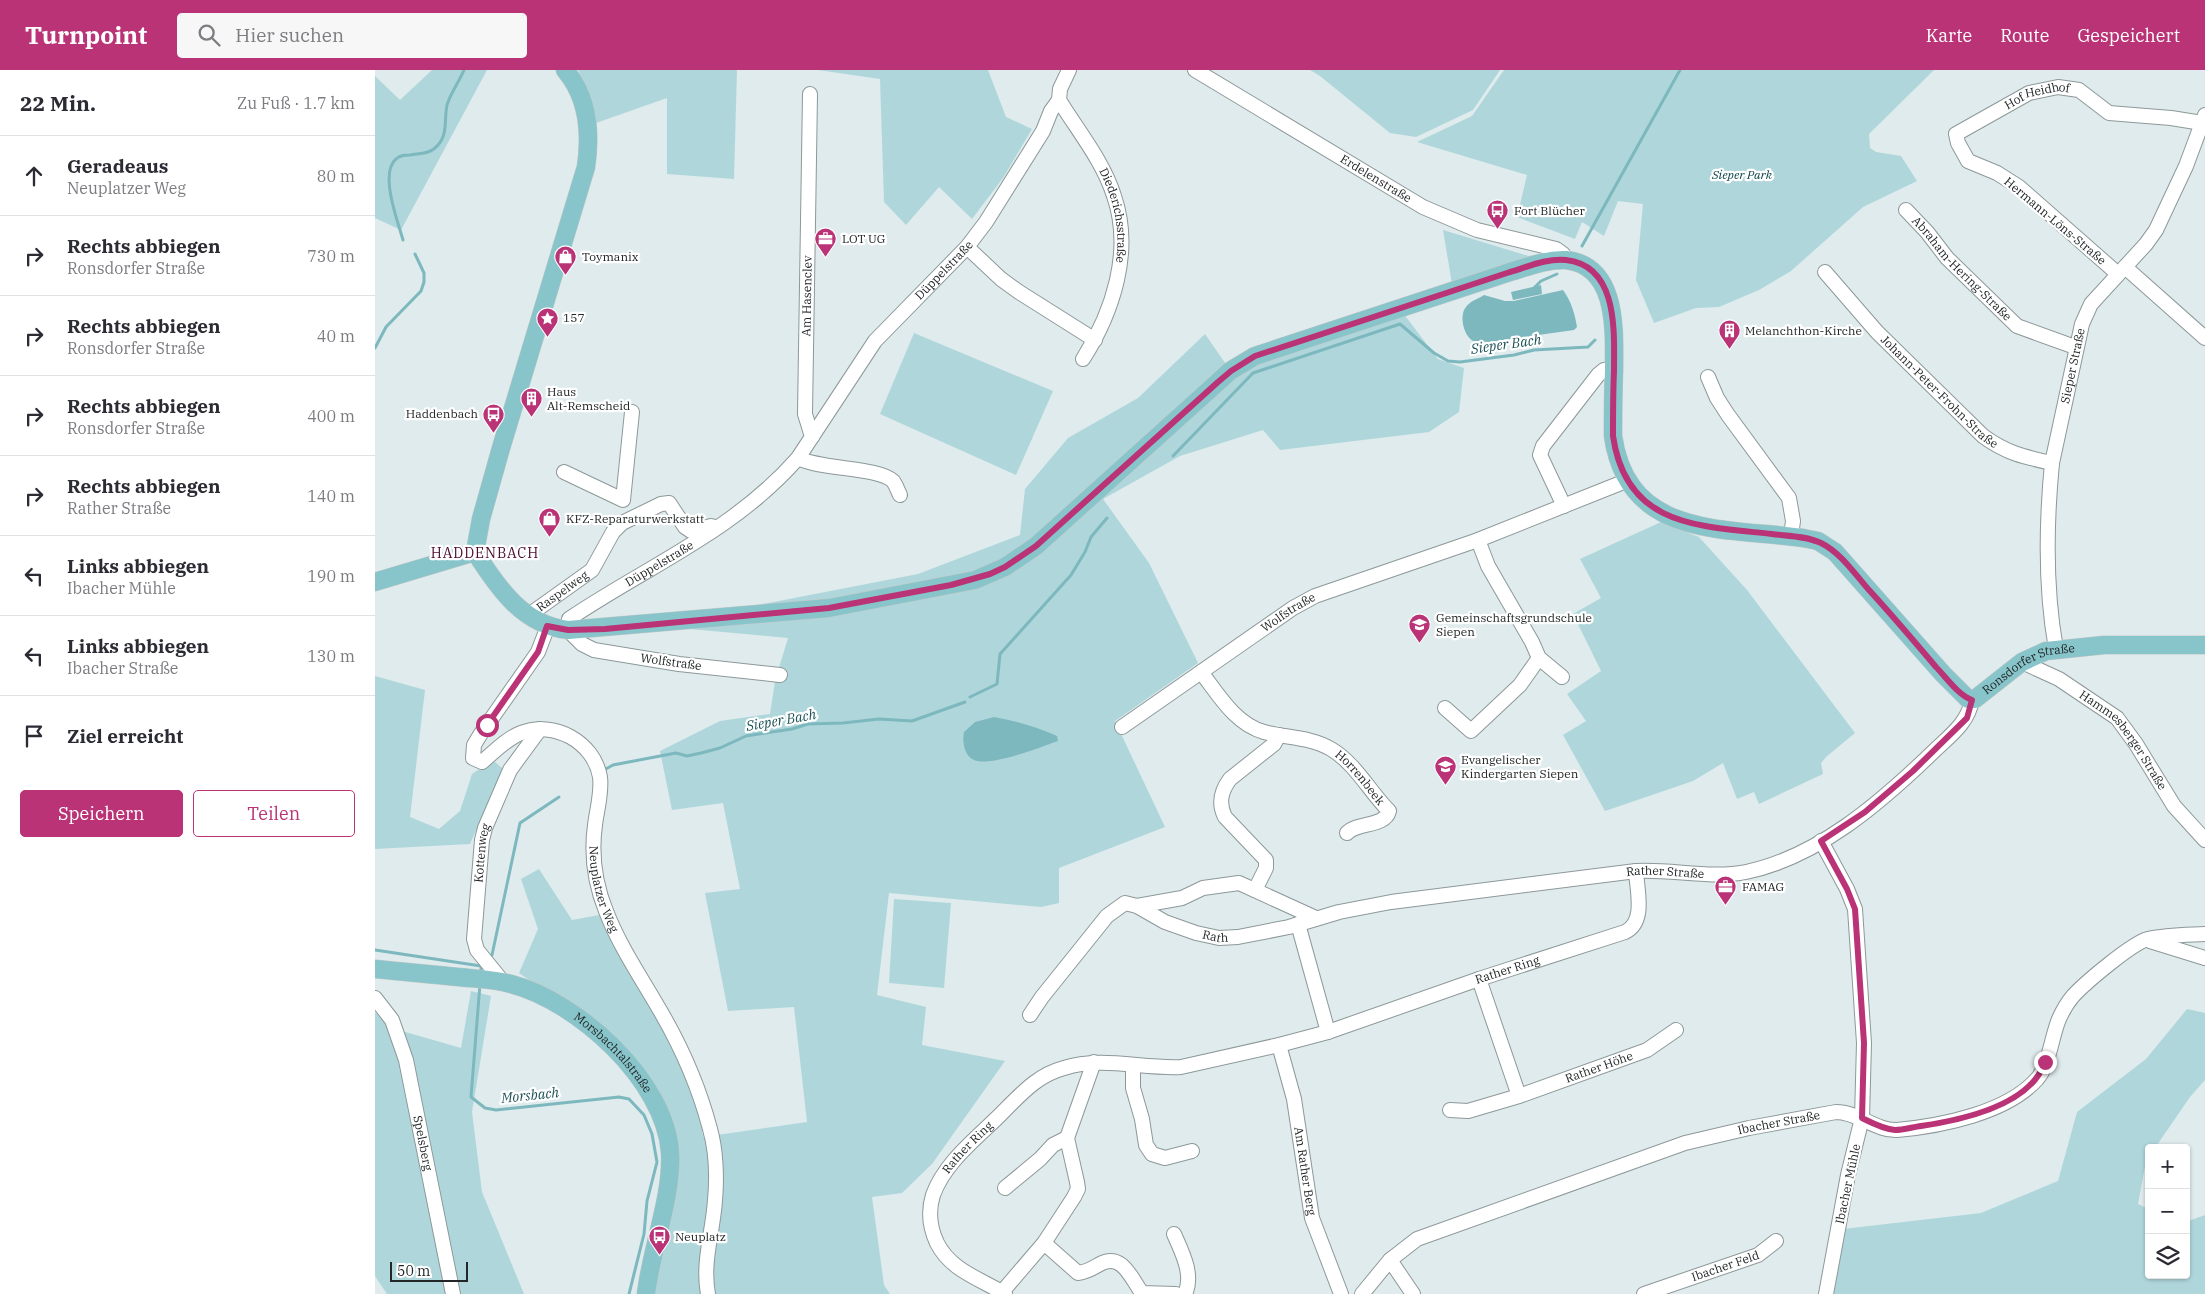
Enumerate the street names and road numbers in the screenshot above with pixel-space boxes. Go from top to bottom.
street label: Hof Heidhof [2002,79,2072,112]
street label: Erdelenstraße [1338,151,1415,205]
street label: Diederichsstraße [1096,165,1129,264]
street label: Hermann-Löns-Straße [2001,174,2109,268]
street label: Abraham-Hering-Straße [1909,213,2015,324]
street label: Düppelstraße [912,238,976,303]
street label: Am Hasenclev [798,255,815,337]
street label: Sieper Straße [2057,327,2088,405]
street label: Johann-Peter-Frohn-Straße [1878,332,2001,451]
street label: Düppelstraße [622,537,696,589]
street label: Raspelweg [533,567,591,614]
street label: Wolfstraße [1258,589,1318,635]
street label: Ronsdorfer Straße [1979,640,2076,697]
street label: Wolfstraße [640,650,703,673]
street label: Hammesberger Straße [2077,687,2170,792]
street label: Horrenbeek [1332,746,1388,808]
street label: Kottenweg [471,820,493,883]
street label: Neuplatzer Weg [586,846,622,935]
street label: Rather Straße [1625,863,1705,881]
street label: Rath [1201,927,1229,945]
street label: Rather Ring [1473,952,1542,987]
street label: Morsbachtalstraße [571,1009,655,1095]
street label: Rather Höhe [1563,1048,1635,1086]
street label: Ibacher Straße [1736,1107,1821,1137]
street label: Spelsberg [410,1114,436,1172]
street label: Rather Ring [939,1117,996,1176]
street label: Am Rather Berg [1291,1126,1320,1217]
street label: Ibacher Mühle [1832,1142,1863,1225]
street label: Ibacher Feld [1689,1247,1761,1284]

